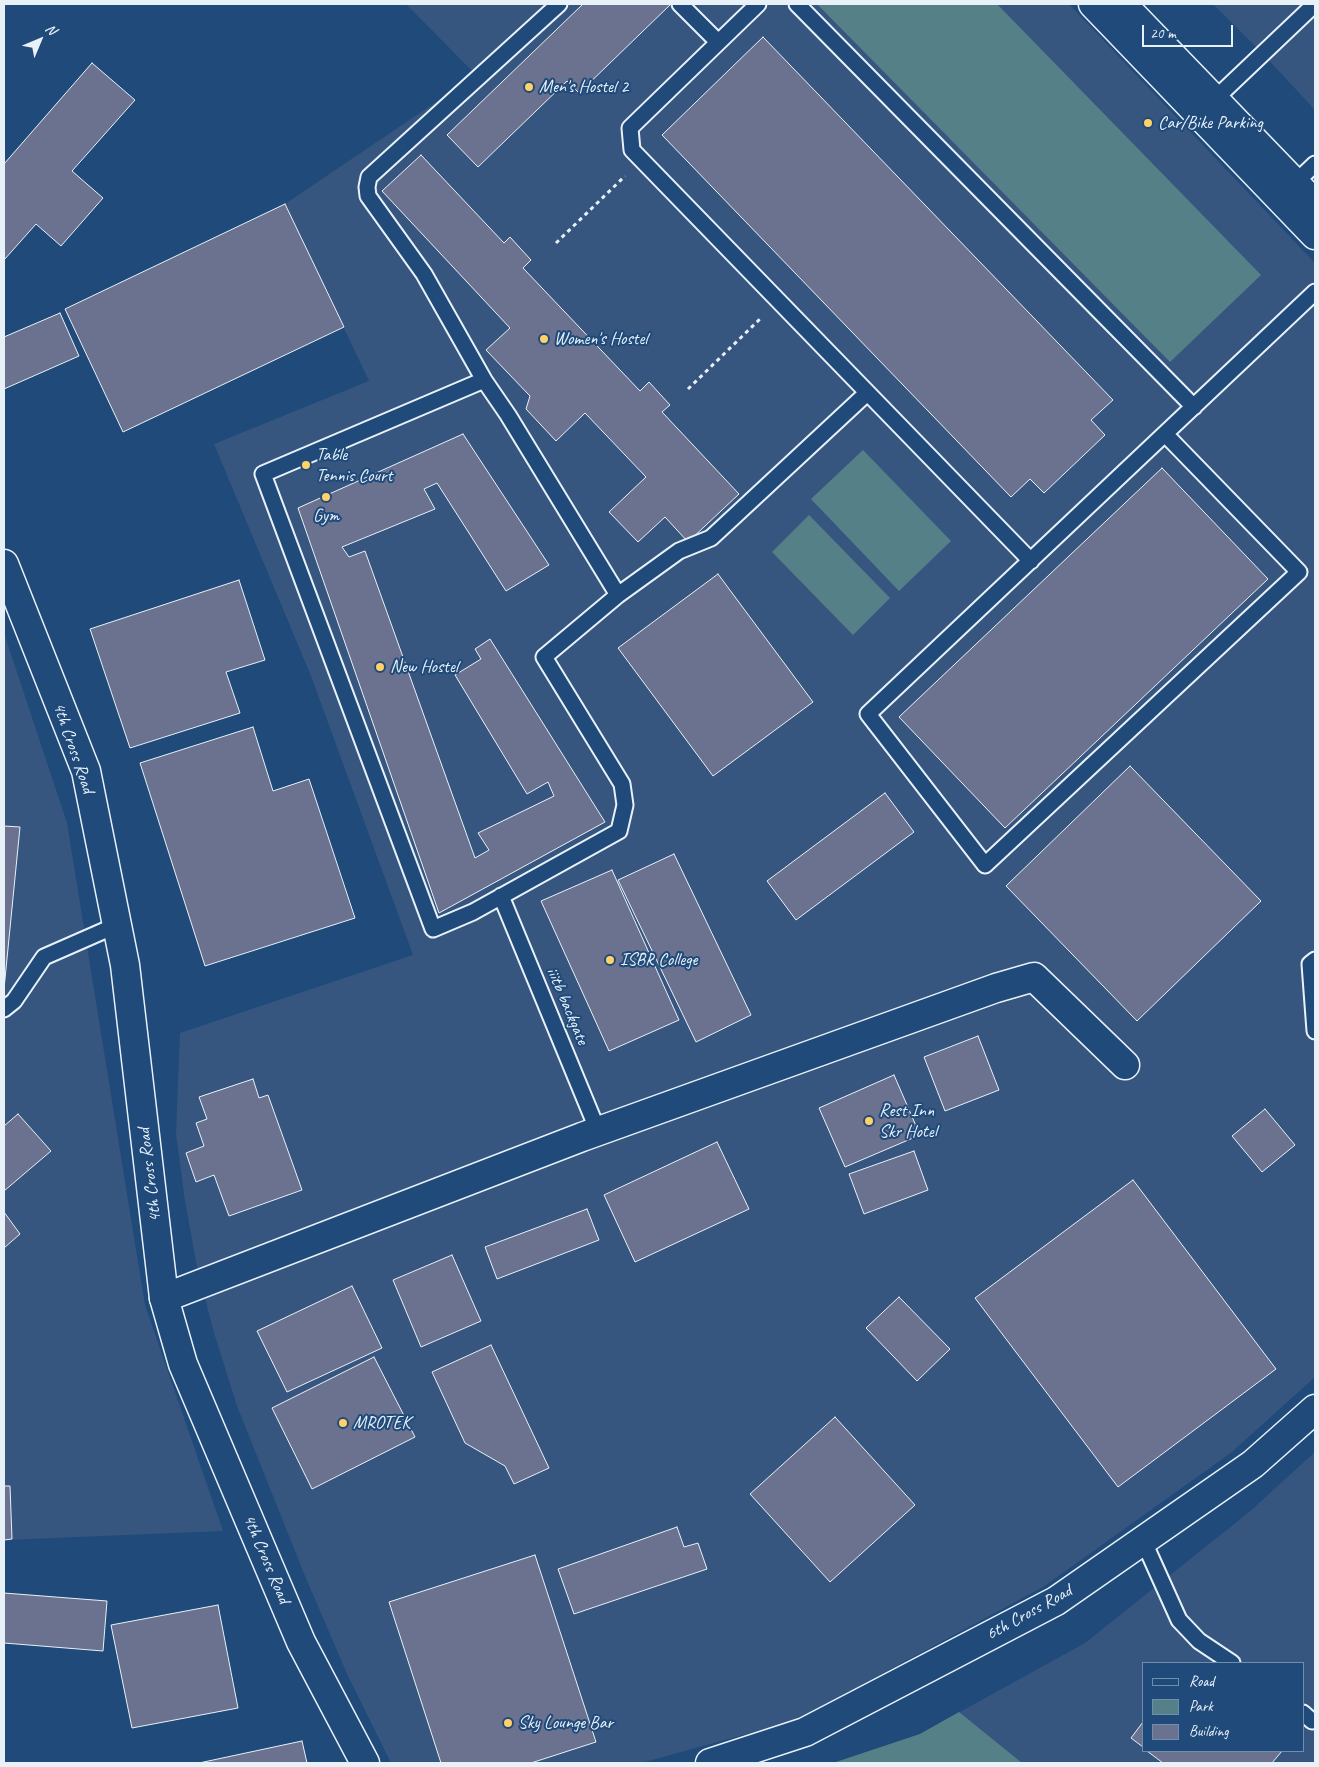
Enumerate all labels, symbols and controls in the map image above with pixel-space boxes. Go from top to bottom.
north arrow [15,15,65,65]
scale bar [1144,15,1235,47]
text: N [42,20,60,38]
text: 20 m [1150,24,1176,43]
place label: Men's Hostel 2 [539,76,628,98]
marker: Men's Hostel 2 [523,81,535,93]
place label: Car/Bike Parking [1158,112,1263,134]
marker: Car/Bike Parking [1142,117,1154,129]
place label: Women's Hostel [554,328,647,350]
marker: Women's Hostel [538,333,550,345]
place label: Table Tennis Court [316,444,392,486]
marker: Table Tennis Court [300,459,312,471]
marker: Gym [320,491,332,503]
place label: Gym [313,505,339,527]
place label: New Hostel [390,656,458,678]
marker: New Hostel [374,661,386,673]
street label: 4th Cross Road [47,700,99,796]
place label: ISBR College [620,949,697,971]
marker: ISBR College [604,954,616,966]
street label: iiitb backgate [541,964,593,1048]
place label: Rest Inn Skr Hotel [879,1100,937,1142]
marker: Rest Inn Skr Hotel [863,1115,875,1127]
street label: 4th Cross Road [134,1127,166,1223]
place label: MROTEK [353,1412,411,1434]
marker: MROTEK [337,1417,349,1429]
street label: 4th Cross Road [238,1511,294,1607]
street label: 6th Cross Road [982,1581,1076,1645]
legend [1142,1662,1304,1752]
text: Road [1189,1672,1214,1691]
text: Park [1189,1697,1213,1716]
place label: Sky Lounge Bar [518,1712,613,1734]
marker: Sky Lounge Bar [502,1717,514,1729]
text: Building [1189,1722,1228,1741]

